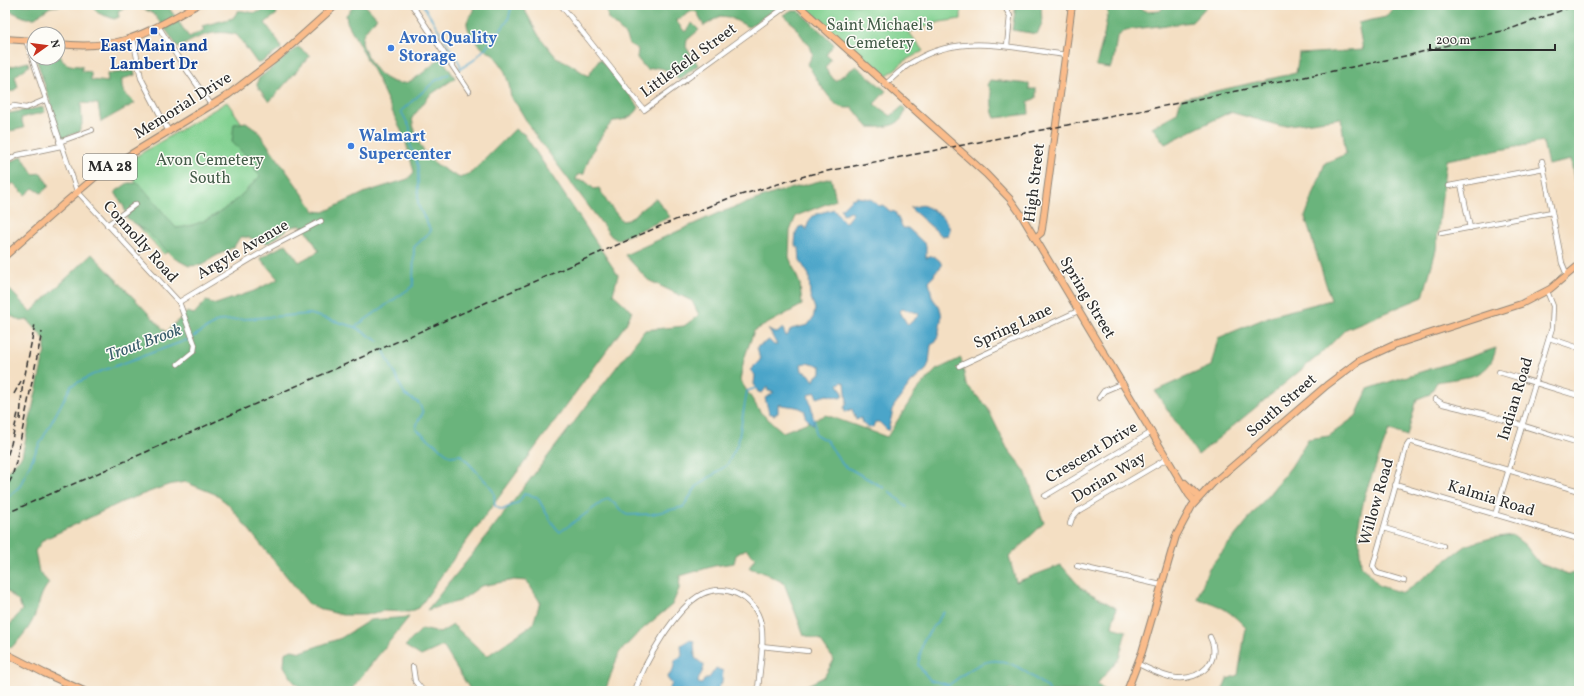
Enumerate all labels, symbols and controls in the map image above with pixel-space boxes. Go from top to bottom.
park label: Saint Michael's Cemetery [827,15,933,55]
street label: Littlefield Street [637,18,742,103]
north arrow [26,26,66,66]
marker: East Main and Lambert Dr [149,26,159,36]
scale bar [1430,26,1555,52]
place label: Avon Quality Storage [399,28,497,68]
text: 200 m [1436,33,1470,49]
place label: East Main and Lambert Dr [100,36,208,76]
text: N [46,38,62,50]
marker: Avon Quality Storage [386,43,396,53]
street label: Memorial Drive [130,67,236,145]
place label: Walmart Supercenter [359,126,452,166]
marker: Walmart Supercenter [346,141,356,151]
street label: High Street [1019,142,1051,224]
park label: Avon Cemetery South [156,150,264,190]
road number: MA 28 [83,154,137,180]
street label: Connolly Road [97,196,183,288]
street label: Argyle Avenue [193,215,293,285]
street label: Spring Street [1054,253,1120,344]
street label: Spring Lane [970,299,1056,355]
water label: Trout Brook [103,319,185,367]
street label: Indian Road [1493,355,1539,443]
street label: South Street [1242,369,1322,443]
street label: Crescent Drive [1042,417,1142,489]
street label: Dorian Way [1068,447,1151,509]
street label: Willow Road [1354,456,1400,548]
street label: Kalmia Road [1445,475,1537,523]

